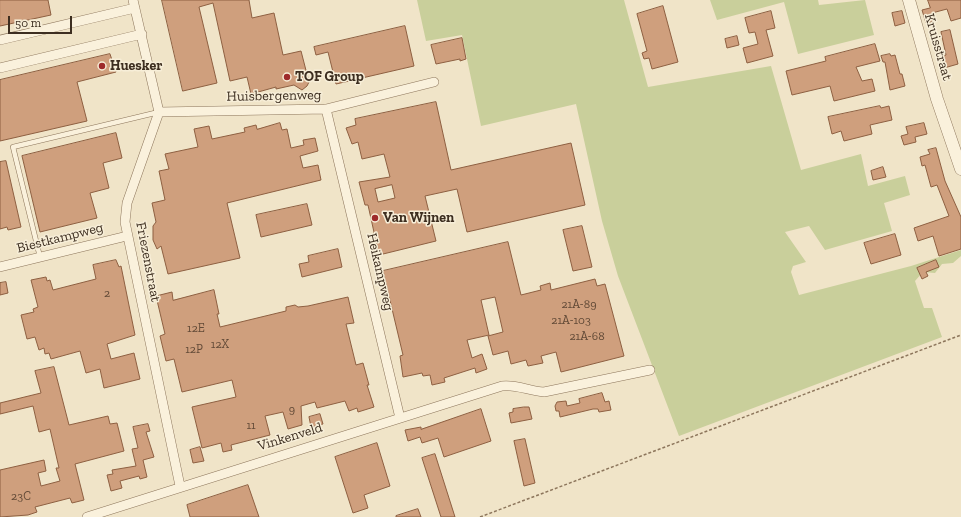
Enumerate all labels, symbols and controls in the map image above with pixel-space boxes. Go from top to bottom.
scale bar [10,8,74,34]
street label: Kruisstraat [920,12,956,82]
text: 50 m [15,16,41,30]
place label: Huesker [110,58,162,74]
marker: Huesker [97,61,107,71]
place label: TOF Group [295,69,364,85]
marker: TOF Group [282,72,292,82]
street label: Huisbergenweg [226,87,322,105]
place label: Van Wijnen [383,210,454,226]
marker: Van Wijnen [370,213,380,223]
street label: Biestkampweg [15,219,105,257]
street label: Friezenstraat [132,221,164,303]
street label: Heikampweg [363,231,397,313]
house number: 2 [104,287,110,301]
house number: 21A-89 [561,298,597,312]
house number: 21A-103 [551,314,591,328]
house number: 12E [187,322,205,336]
house number: 21A-68 [569,330,605,344]
house number: 12X [211,338,229,352]
house number: 12P [185,343,203,357]
house number: 9 [289,403,295,417]
house number: 11 [246,419,256,433]
street label: Vinkenveld [256,419,324,455]
house number: 23C [11,490,31,504]

